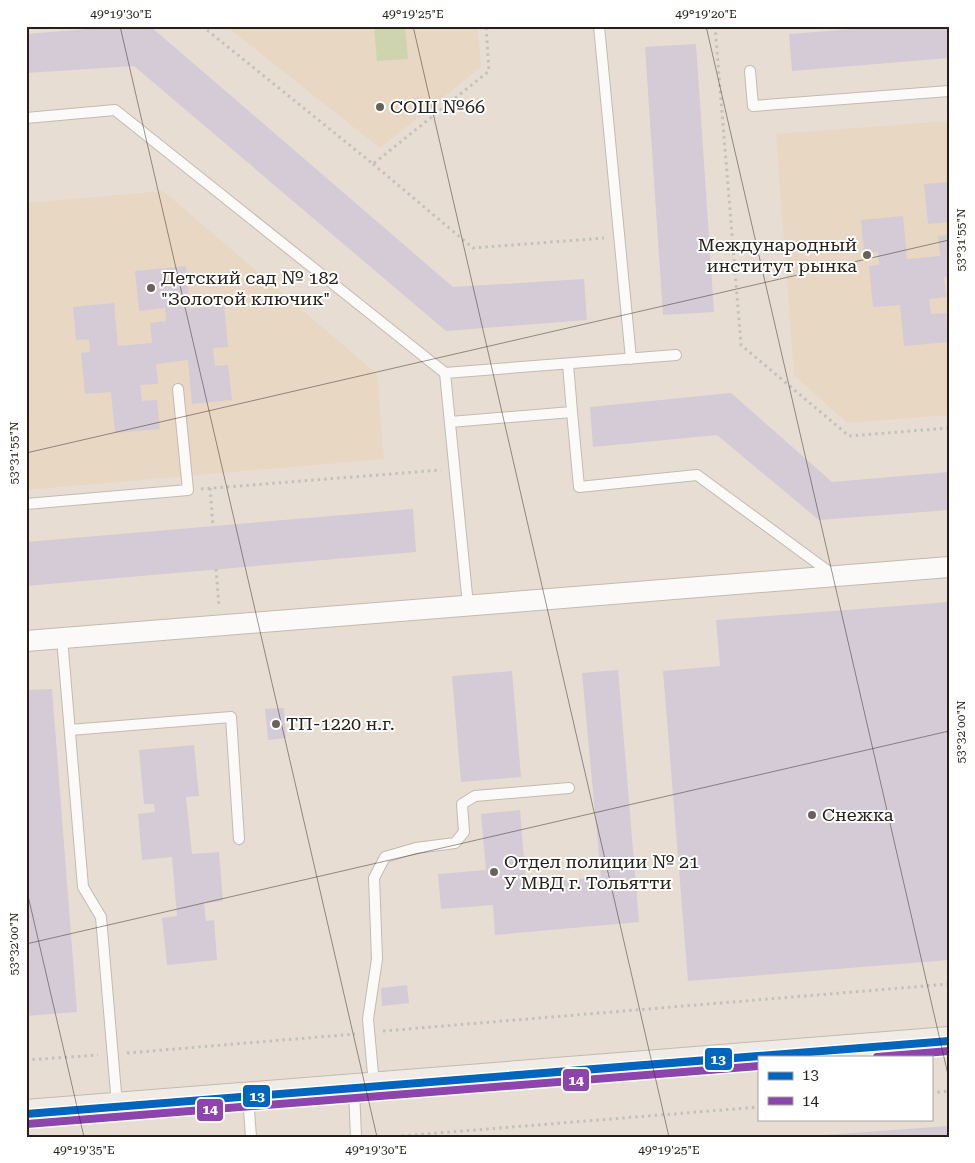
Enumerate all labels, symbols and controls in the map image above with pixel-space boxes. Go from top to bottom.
text: 49°19'30"E [90,7,152,21]
text: 49°19'25"E [382,7,444,21]
text: 49°19'20"E [675,7,737,21]
place label: СОШ №66 [390,96,485,117]
marker: СОШ №66 [374,101,386,113]
text: 53°31'55"N [954,208,968,272]
place label: Международный институт рынка [698,234,857,276]
marker: Международный институт рынка [861,249,873,261]
place label: Детский сад № 182 "Золотой ключик" [161,267,339,309]
marker: Детский сад № 182 "Золотой ключик" [145,282,157,294]
text: 53°31'55"N [7,421,21,485]
text: 53°32'00"N [954,700,968,764]
place label: ТП-1220 н.г. [286,713,395,734]
marker: ТП-1220 н.г. [270,718,282,730]
place label: Снежка [822,804,894,825]
marker: Снежка [806,809,818,821]
place label: Отдел полиции № 21 У МВД г. Тольятти [504,851,699,893]
marker: Отдел полиции № 21 У МВД г. Тольятти [488,866,500,878]
text: 53°32'00"N [7,912,21,976]
line badge: 13 [704,1047,733,1071]
text: 13 [710,1051,726,1067]
legend [758,1056,932,1120]
text: 13 [802,1066,819,1084]
line badge: 14 [562,1068,590,1092]
text: 14 [568,1072,584,1088]
line badge: 13 [242,1084,271,1108]
text: 13 [249,1088,265,1104]
text: 14 [802,1092,819,1110]
line badge: 14 [196,1098,224,1122]
text: 14 [202,1101,218,1117]
text: 49°19'35"E [53,1143,115,1157]
text: 49°19'30"E [345,1143,407,1157]
text: 49°19'25"E [638,1143,700,1157]

